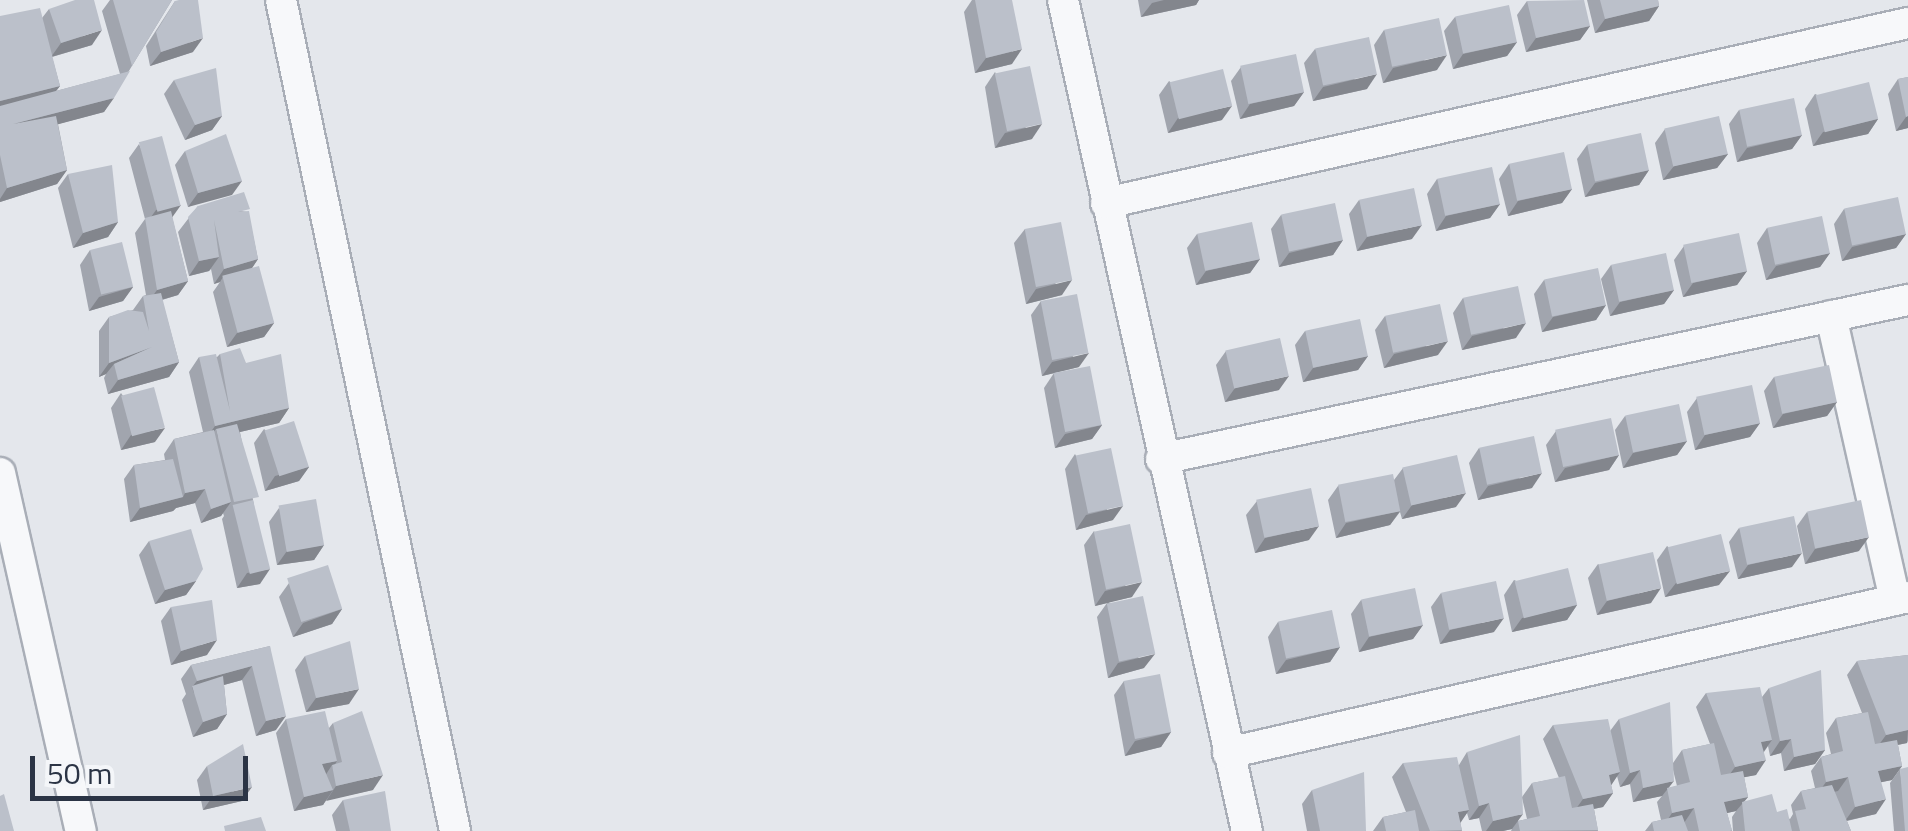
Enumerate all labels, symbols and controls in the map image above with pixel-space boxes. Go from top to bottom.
scale bar [35,736,252,798]
text: 50 m [47,750,112,796]

